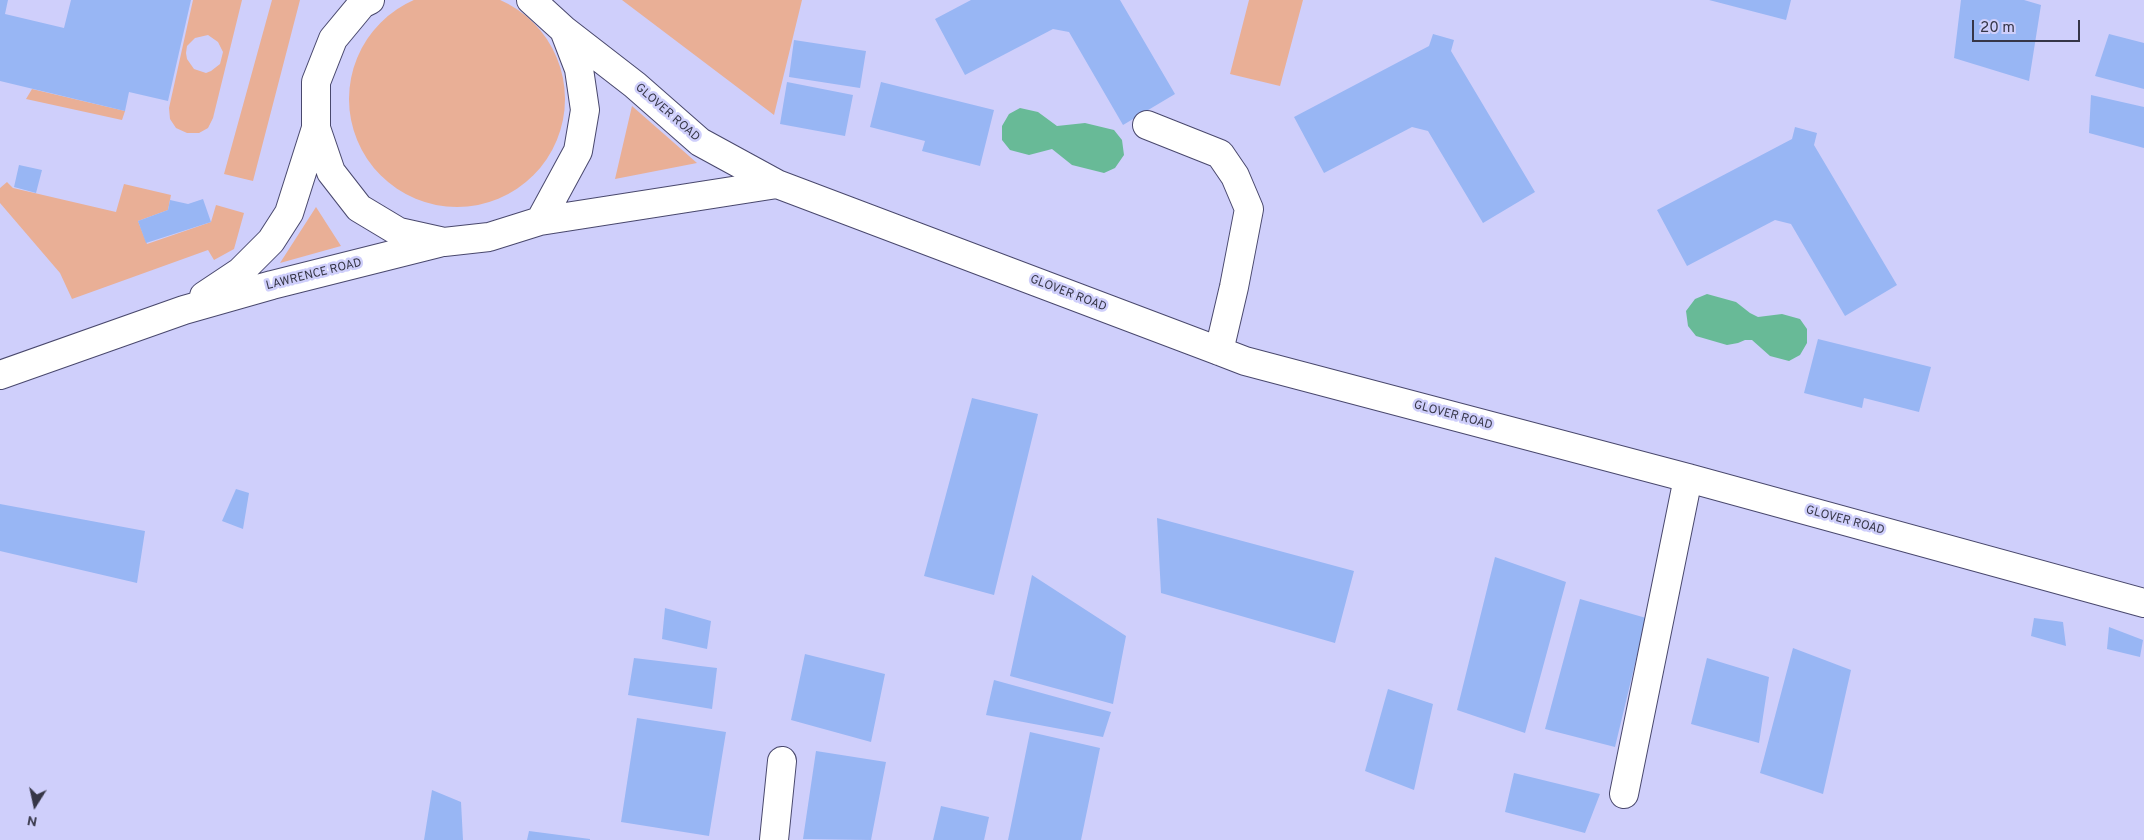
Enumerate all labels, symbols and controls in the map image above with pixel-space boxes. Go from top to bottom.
scale bar [1974,10,2082,42]
text: 20 m [1980,19,2015,38]
street label: GLOVER ROAD [632,81,702,145]
street label: LAWRENCE ROAD [265,256,363,294]
street label: GLOVER ROAD [1028,273,1108,315]
street label: GLOVER ROAD [1412,399,1494,433]
street label: GLOVER ROAD [1804,504,1886,538]
north arrow [10,780,60,830]
text: N [26,811,39,830]

